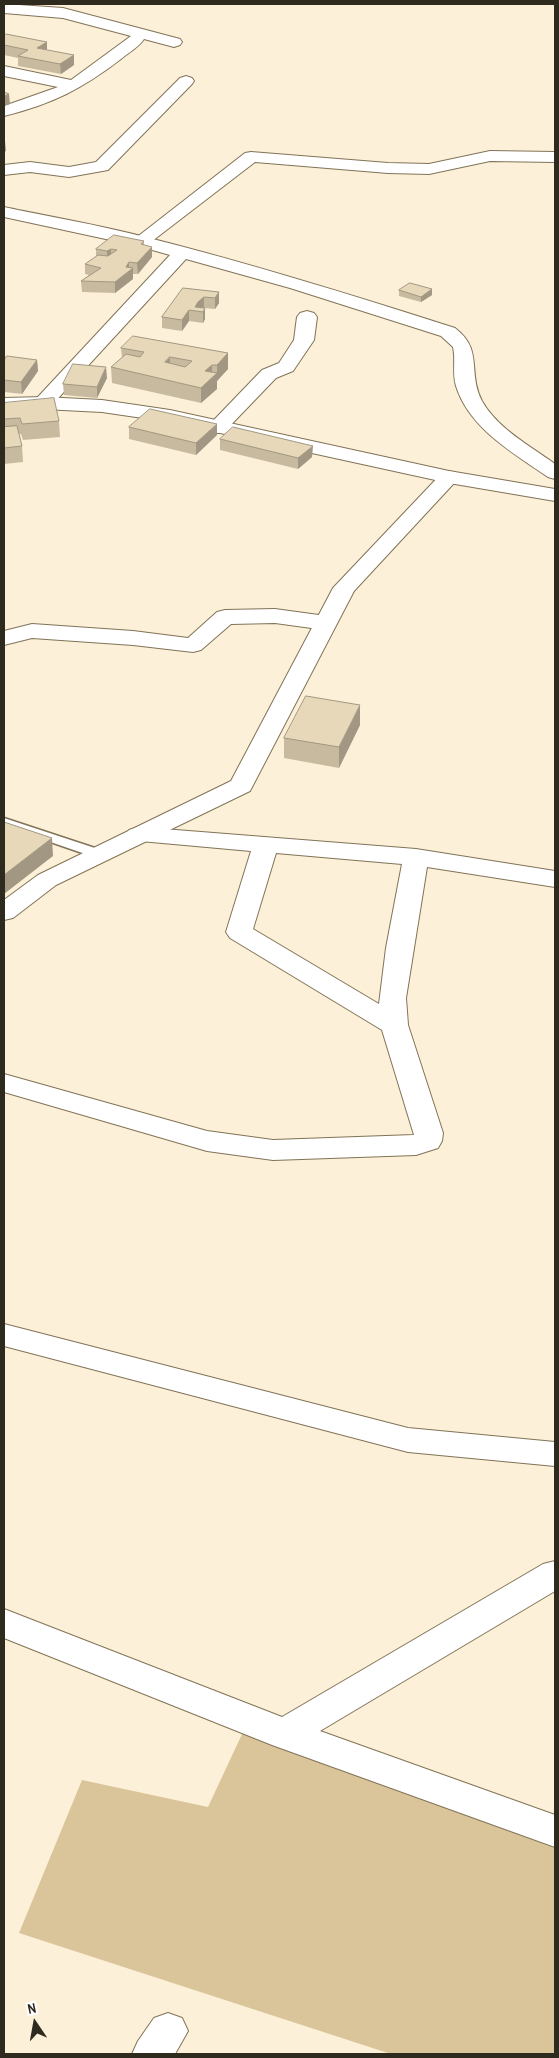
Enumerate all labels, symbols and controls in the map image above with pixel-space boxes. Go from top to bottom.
north arrow [10,1998,60,2048]
text: N [26,1999,38,2018]

